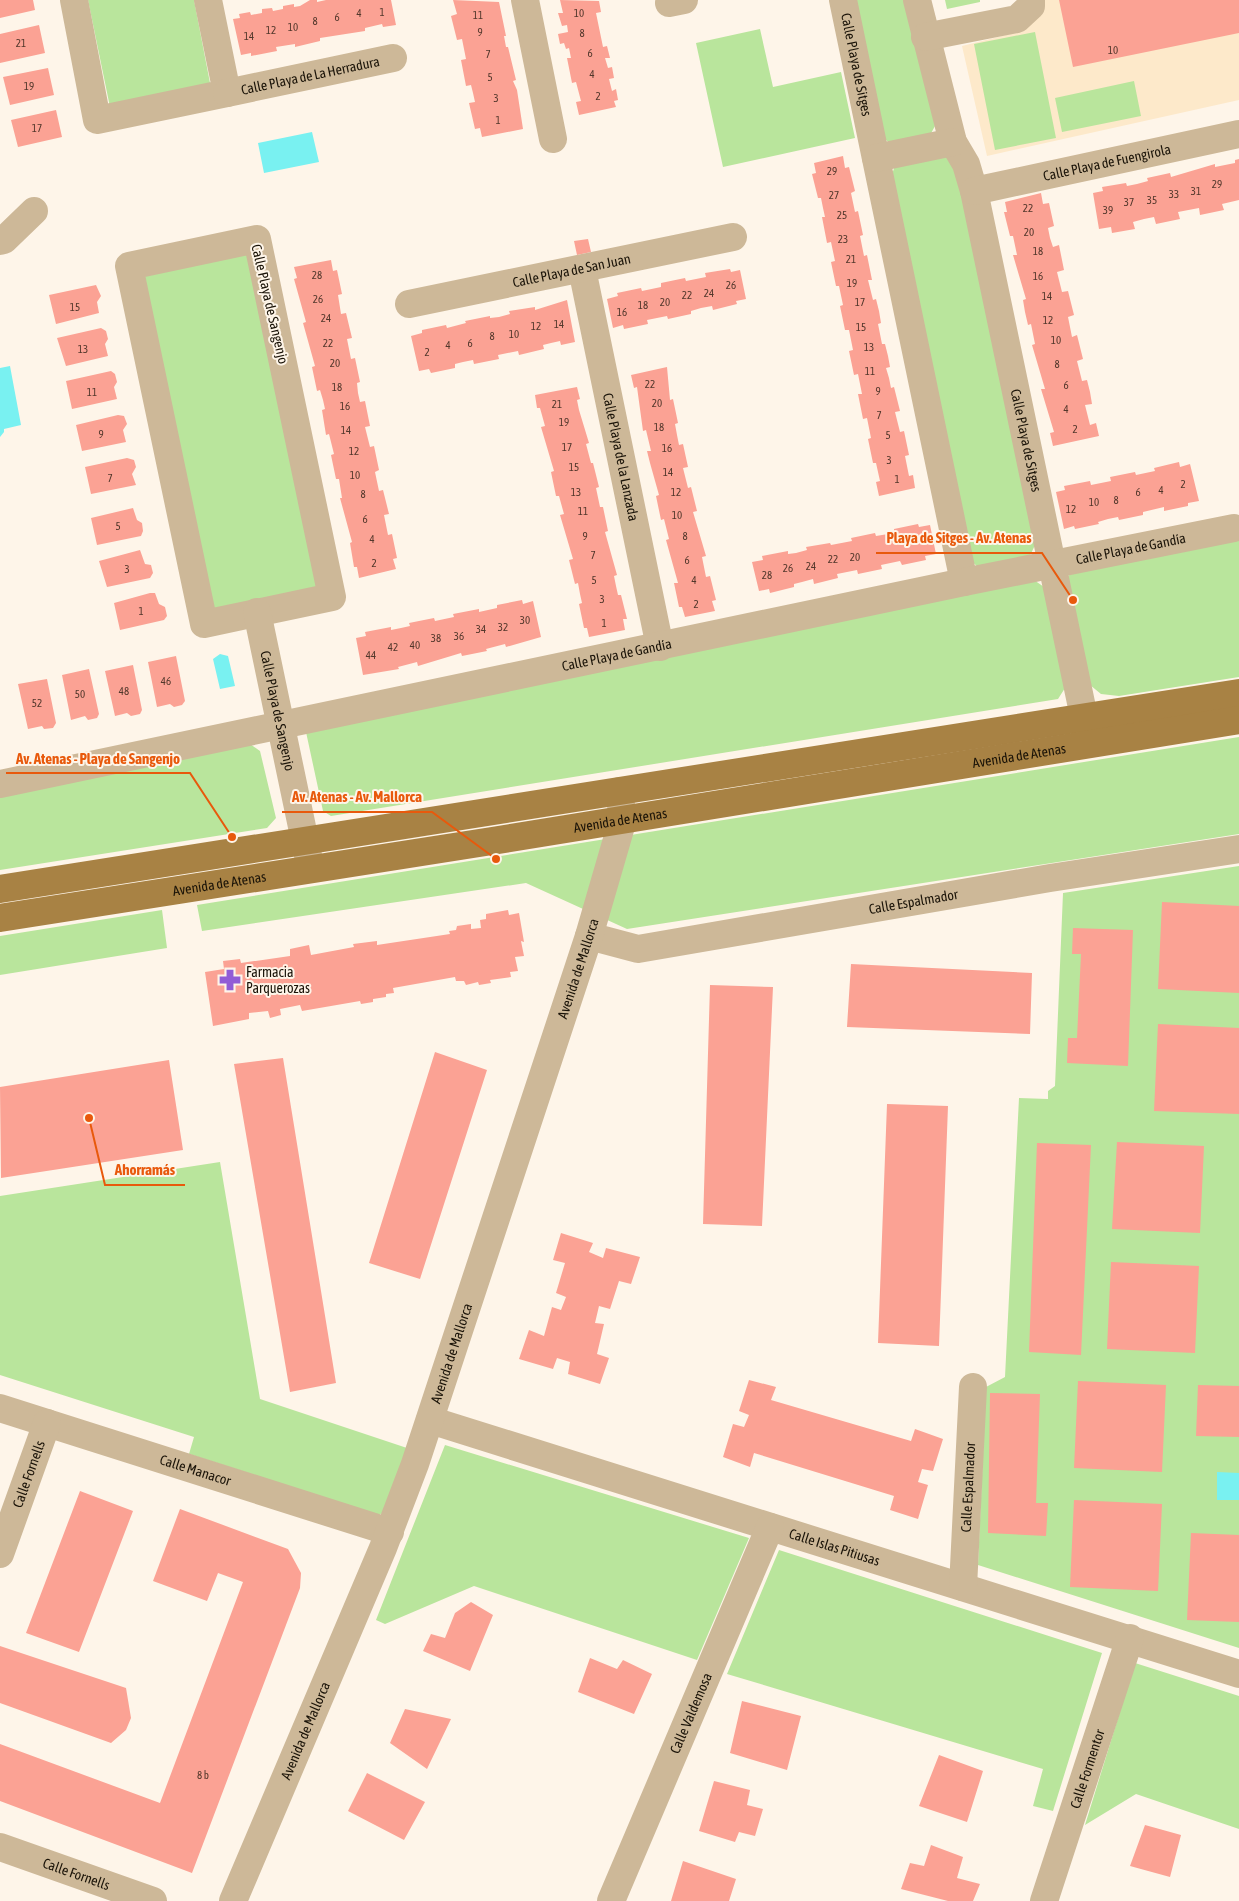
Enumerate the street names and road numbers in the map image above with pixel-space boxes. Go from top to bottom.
street label: Calle Playa de Sitges [838,12,875,118]
street label: Calle Playa de La Herradura [239,53,381,98]
street label: Calle Playa de Fuengirola [1042,141,1172,184]
street label: Calle Playa de Sangenjo [248,243,292,365]
street label: Calle Playa de San Juan [511,250,632,290]
street label: Calle Playa de Sitges [1008,387,1045,493]
street label: Calle Playa de la Lanzada [600,392,642,522]
street label: Calle Playa de Gandía [1074,530,1187,567]
street label: Calle Playa de Gandía [560,636,673,674]
street label: Calle Playa de Sangenjo [257,649,298,772]
street label: Avenida de Atenas [971,740,1067,771]
street label: Avenida de Atenas [573,805,668,836]
street label: Avenida de Atenas [172,868,267,899]
street label: Calle Espalmador [867,886,960,917]
street label: Avenida de Mallorca [554,917,602,1021]
street label: Avenida de Mallorca [428,1301,475,1405]
street label: Calle Fornells [9,1438,48,1510]
street label: Calle Espalmador [958,1441,978,1533]
street label: Calle Manacor [158,1451,234,1489]
street label: Calle Islas Pitiusas [787,1525,882,1569]
street label: Calle Valdemosa [667,1671,715,1756]
street label: Avenida de Mallorca [278,1679,333,1782]
street label: Calle Formentor [1067,1726,1108,1811]
street label: Calle Fornells [41,1855,112,1893]

